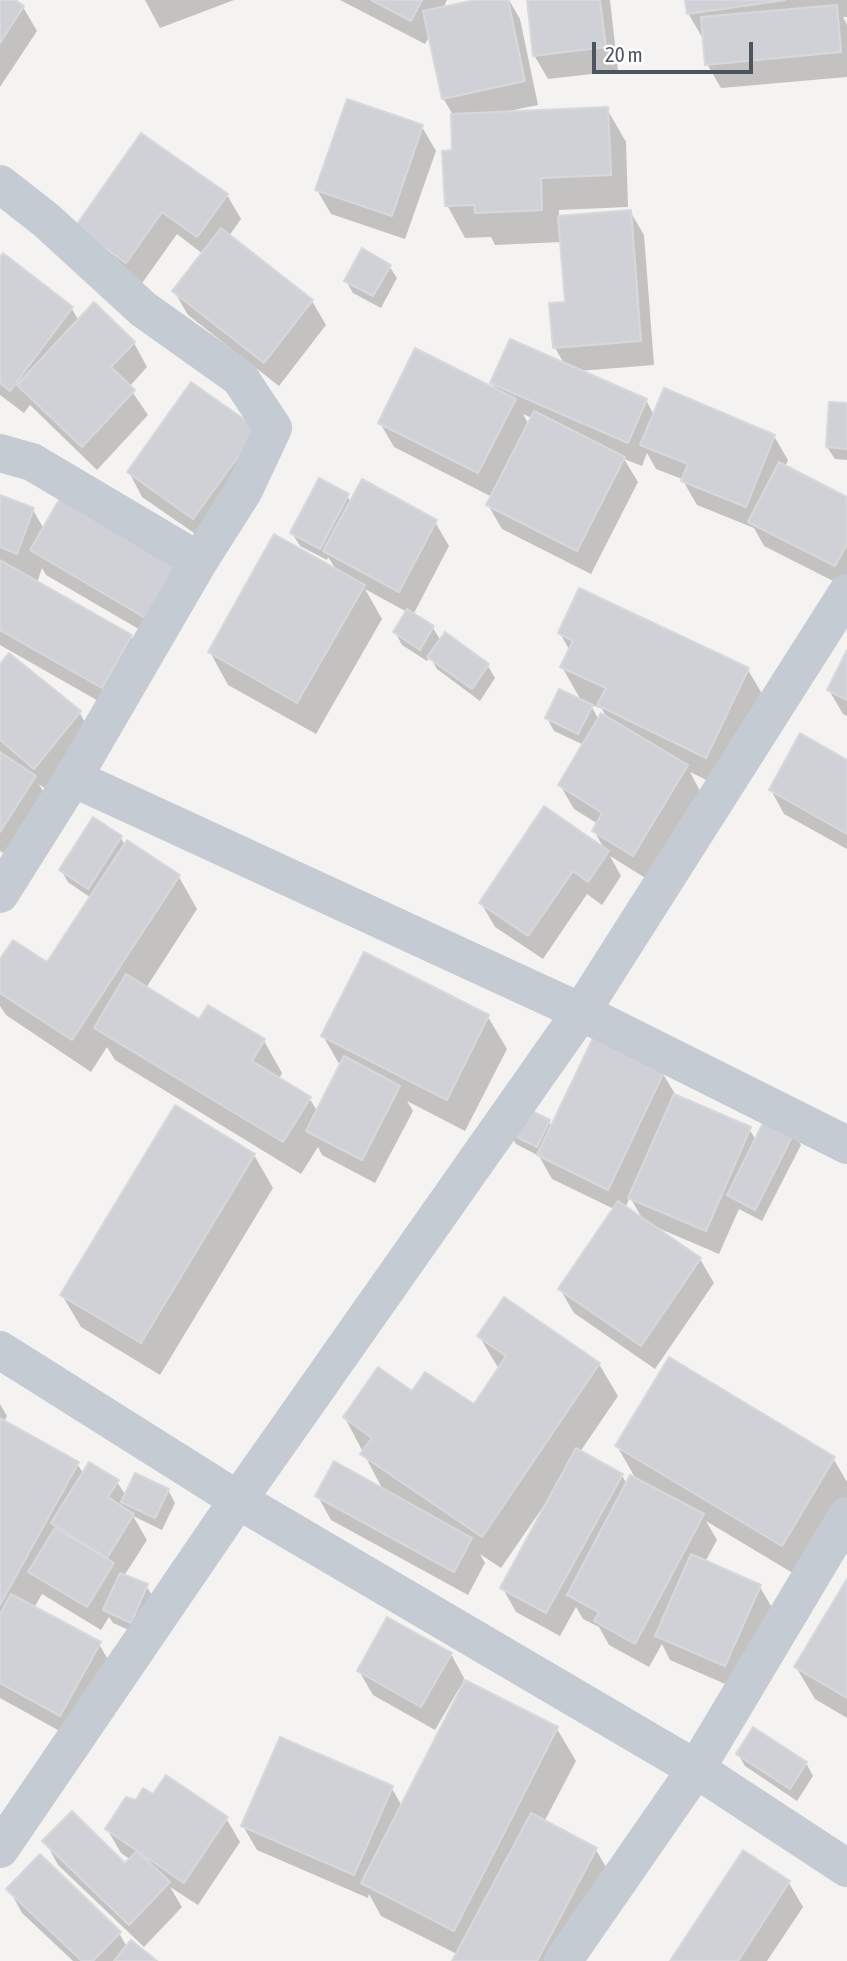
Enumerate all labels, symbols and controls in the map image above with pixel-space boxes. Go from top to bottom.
scale bar [595,28,756,72]
text: 20 m [605,42,643,66]

